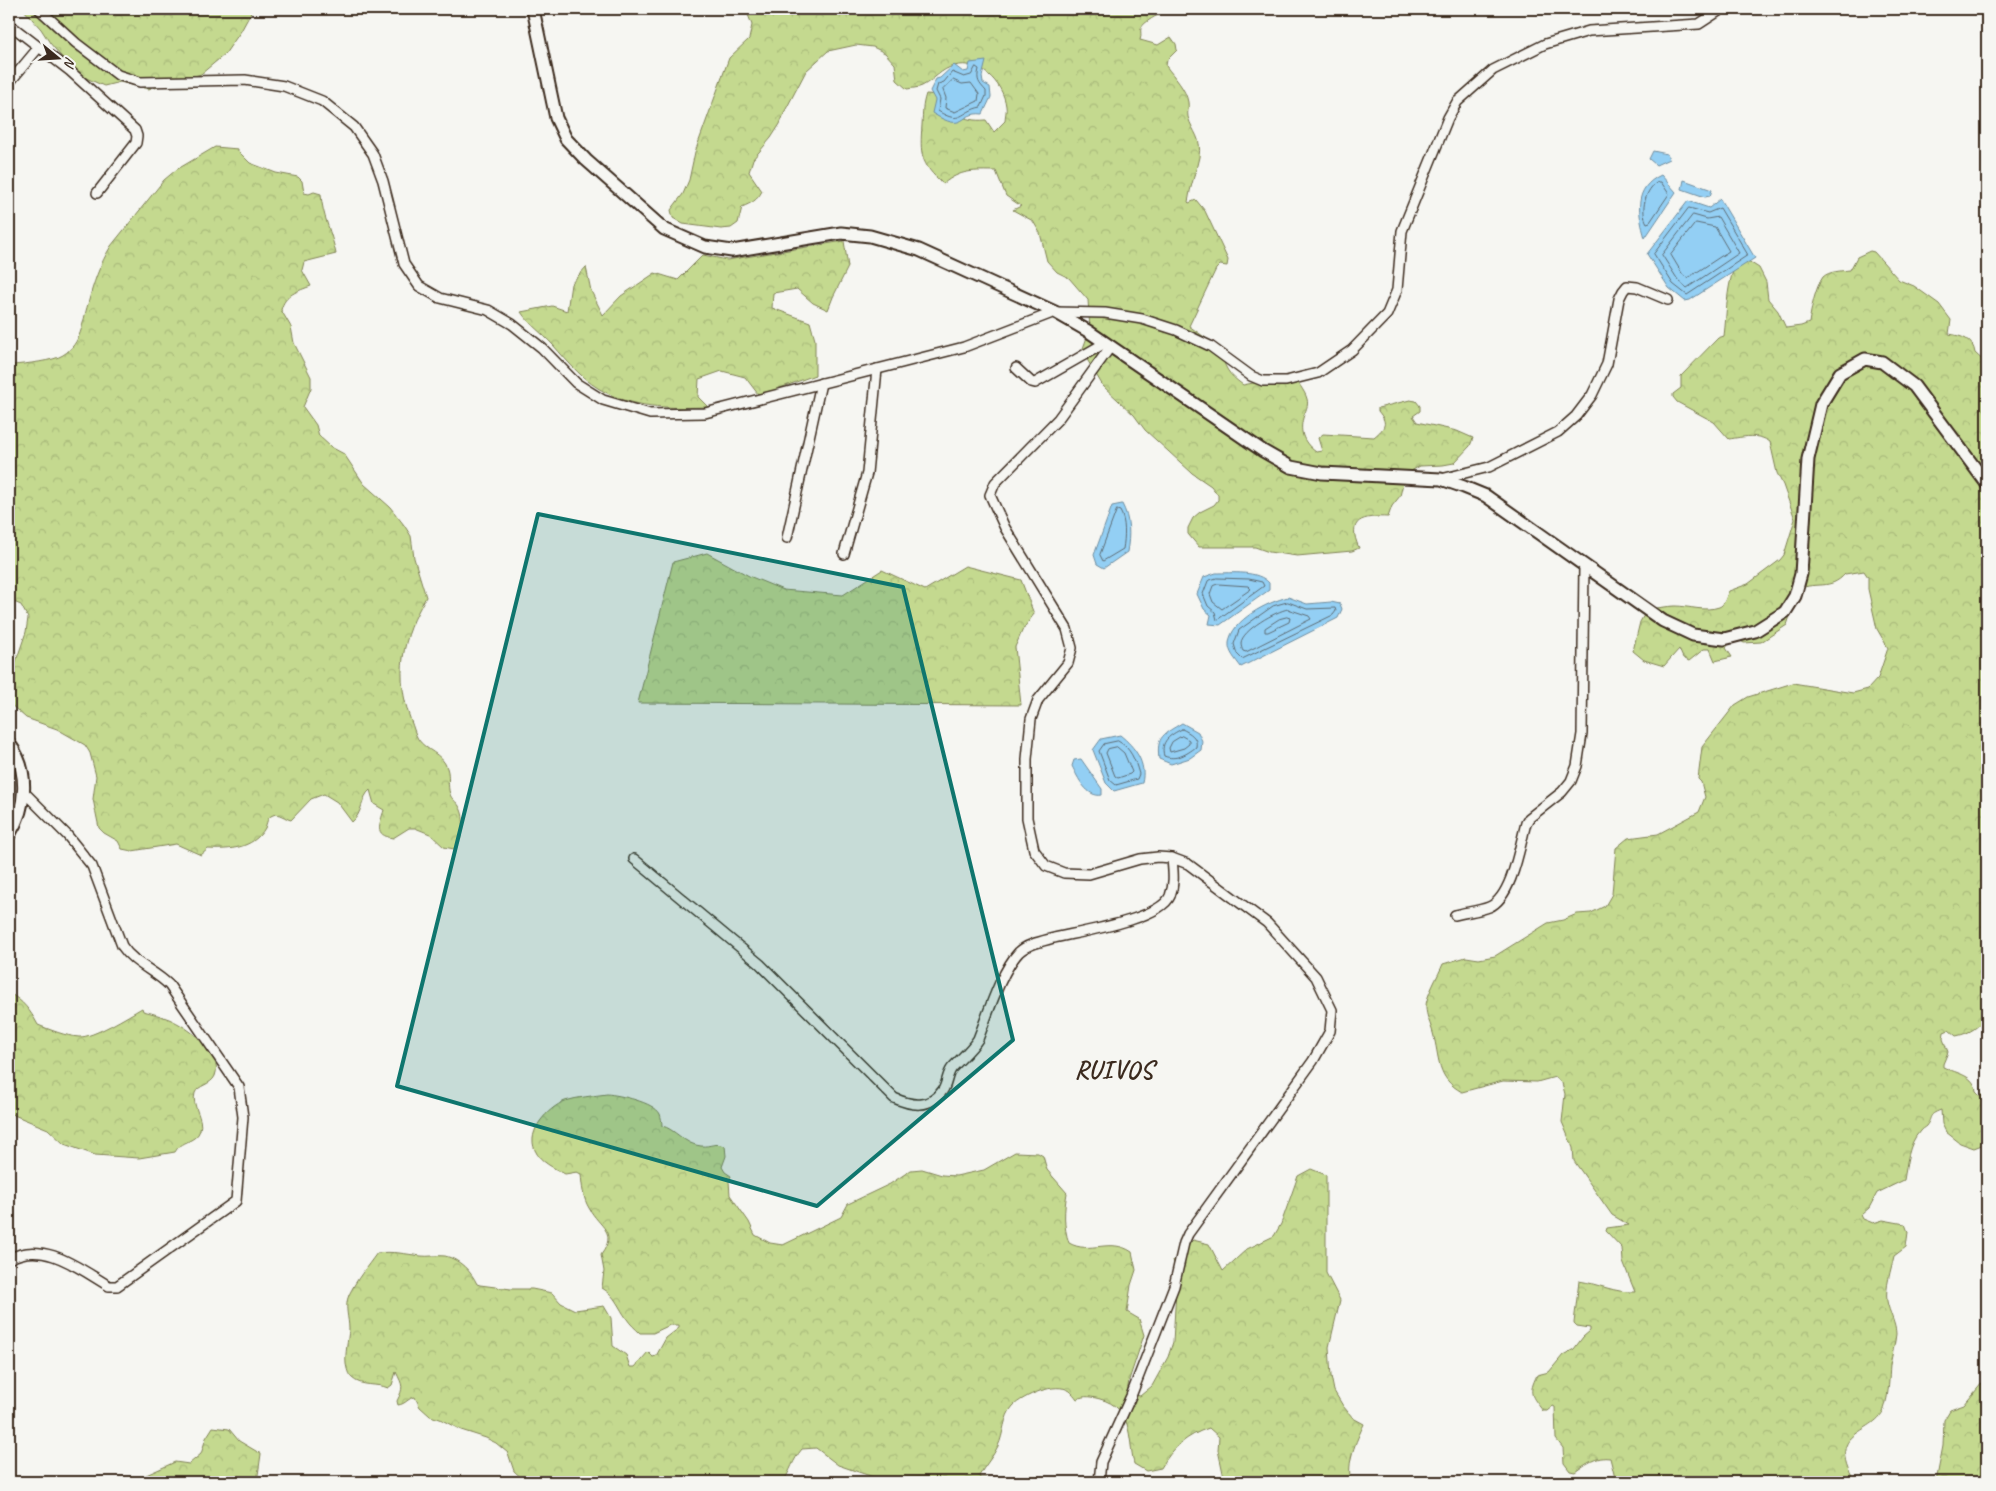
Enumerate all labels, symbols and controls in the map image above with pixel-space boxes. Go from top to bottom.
north arrow [32,32,82,82]
text: N [60,55,79,71]
district label: RUIVOS [1074,1054,1158,1086]

